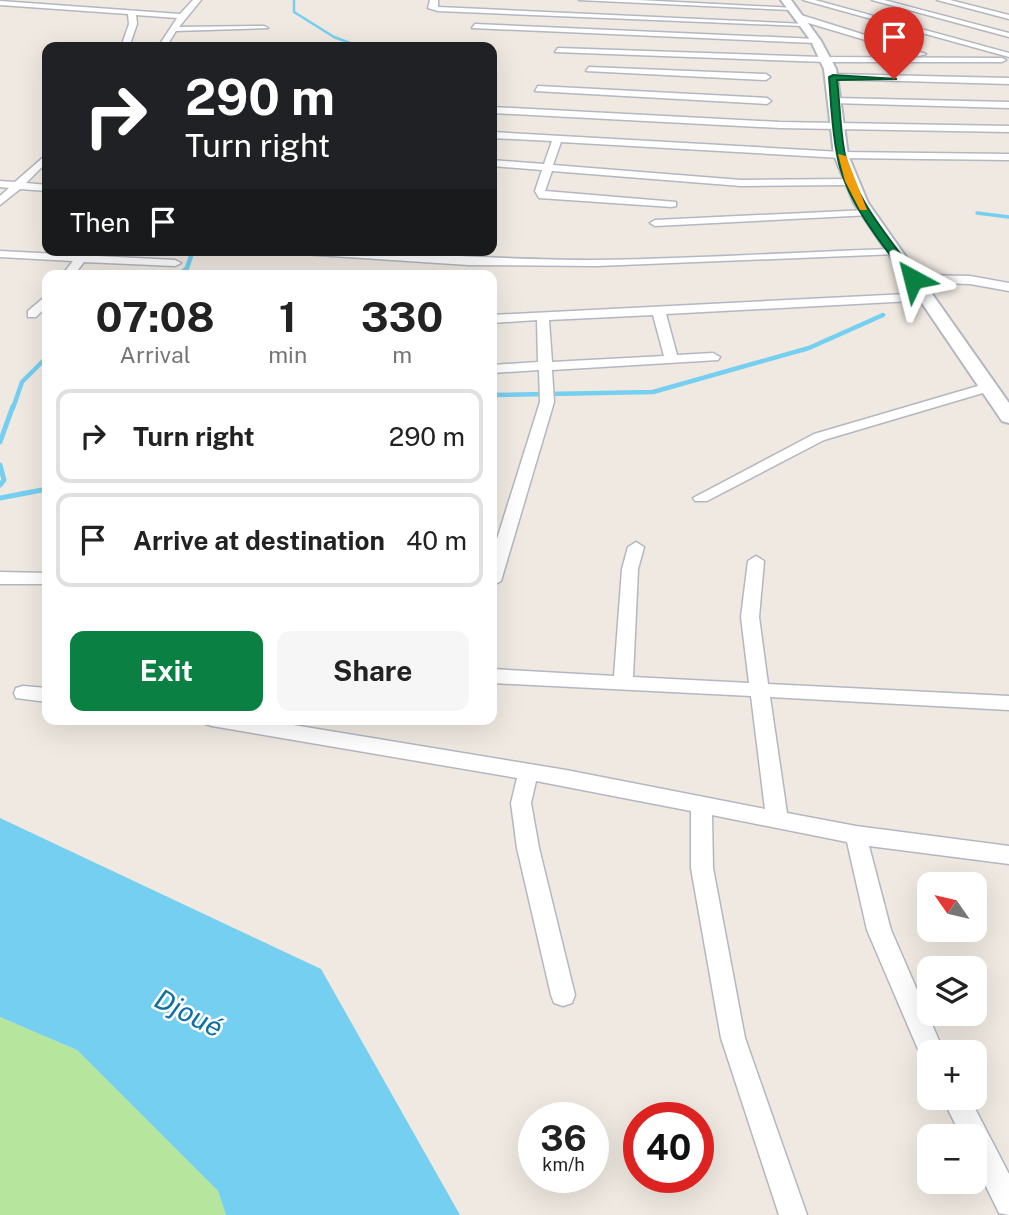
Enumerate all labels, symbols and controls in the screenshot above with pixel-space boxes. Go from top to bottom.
pin [864,7,924,79]
icon: arrive [875,18,913,56]
text: 290 m [185,68,335,126]
icon: right [70,70,161,161]
text: Turn right [185,127,330,164]
icon: arrive [144,203,182,241]
text: Then [70,207,130,238]
position arrow [876,242,950,316]
text: 07:08 [96,292,215,341]
text: 1 [279,292,297,341]
text: 330 [361,292,443,341]
text: Arrival [120,341,191,368]
text: min [268,341,307,368]
text: m [392,341,412,368]
icon: right [74,417,112,455]
text: Turn right [133,421,255,452]
text: 290 m [389,421,465,452]
icon: arrive [74,521,112,559]
text: Arrive at destination [133,525,385,556]
text: 40 m [406,525,467,556]
button: Exit [70,631,263,711]
button: Share [277,631,469,711]
north arrow [917,872,987,942]
map controls [917,872,987,1194]
button: layers [917,956,987,1026]
water label: Djoué [150,981,229,1044]
button: + [917,1040,987,1110]
speed limit sign: 40 [623,1102,714,1193]
text: 36 [540,1118,587,1159]
button: − [917,1124,987,1194]
text: km/h [542,1154,585,1175]

